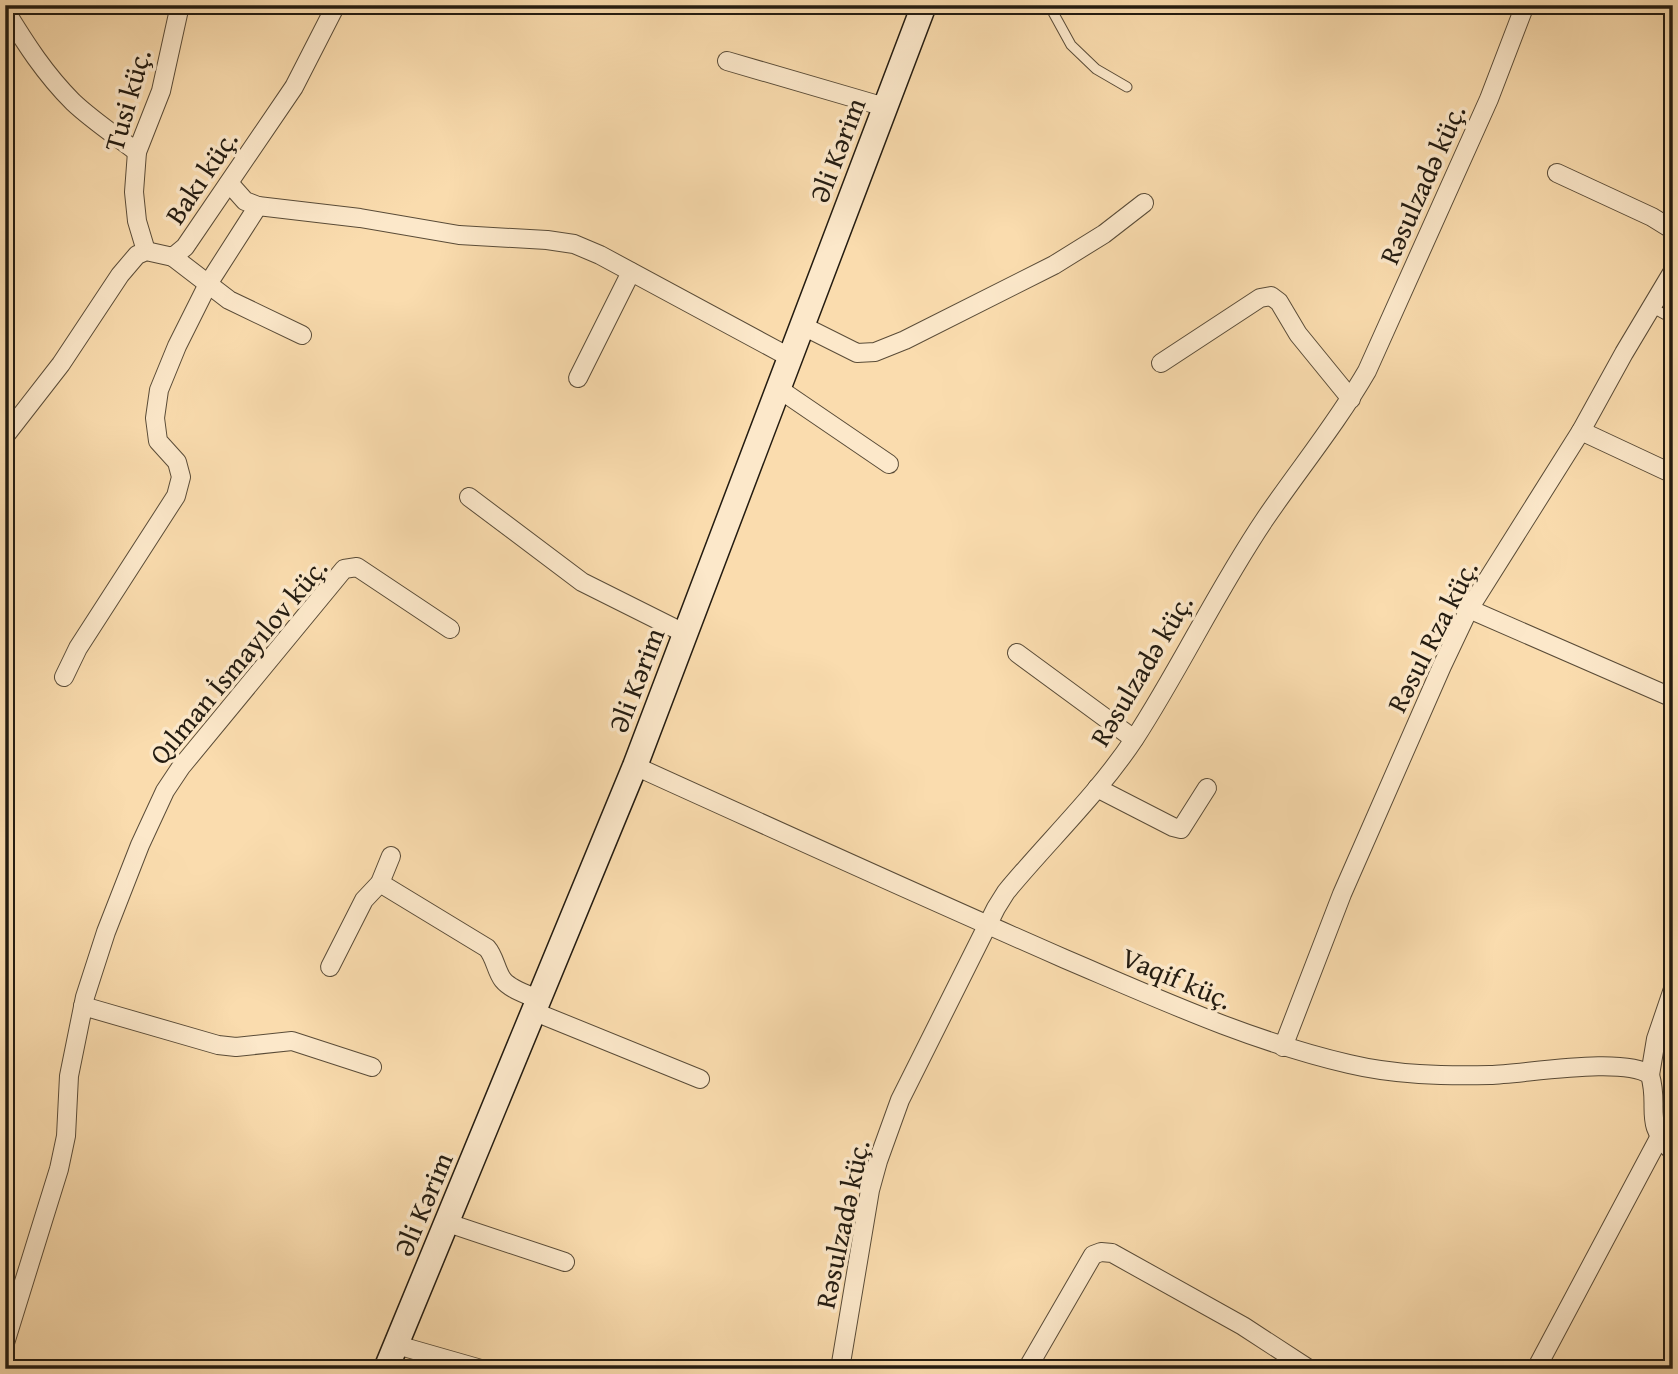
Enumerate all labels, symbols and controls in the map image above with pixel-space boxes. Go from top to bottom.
street label: Tusi küç. [92,44,161,156]
street label: Əli Kərim [798,91,875,208]
street label: Rəsulzadə küç. [1368,97,1475,270]
street label: Bakı küç. [154,121,247,232]
street label: Qılman İsmayılov küç. [139,548,336,773]
street label: Rəsul Rza küç. [1376,553,1487,719]
street label: Rəsulzadə küç. [1079,586,1202,754]
street label: Əli Kərim [597,621,674,738]
street label: Vaqif küç. [1116,936,1239,1019]
street label: Rəsulzadə küç. [804,1136,879,1312]
street label: Əli Kərim [382,1145,463,1262]

